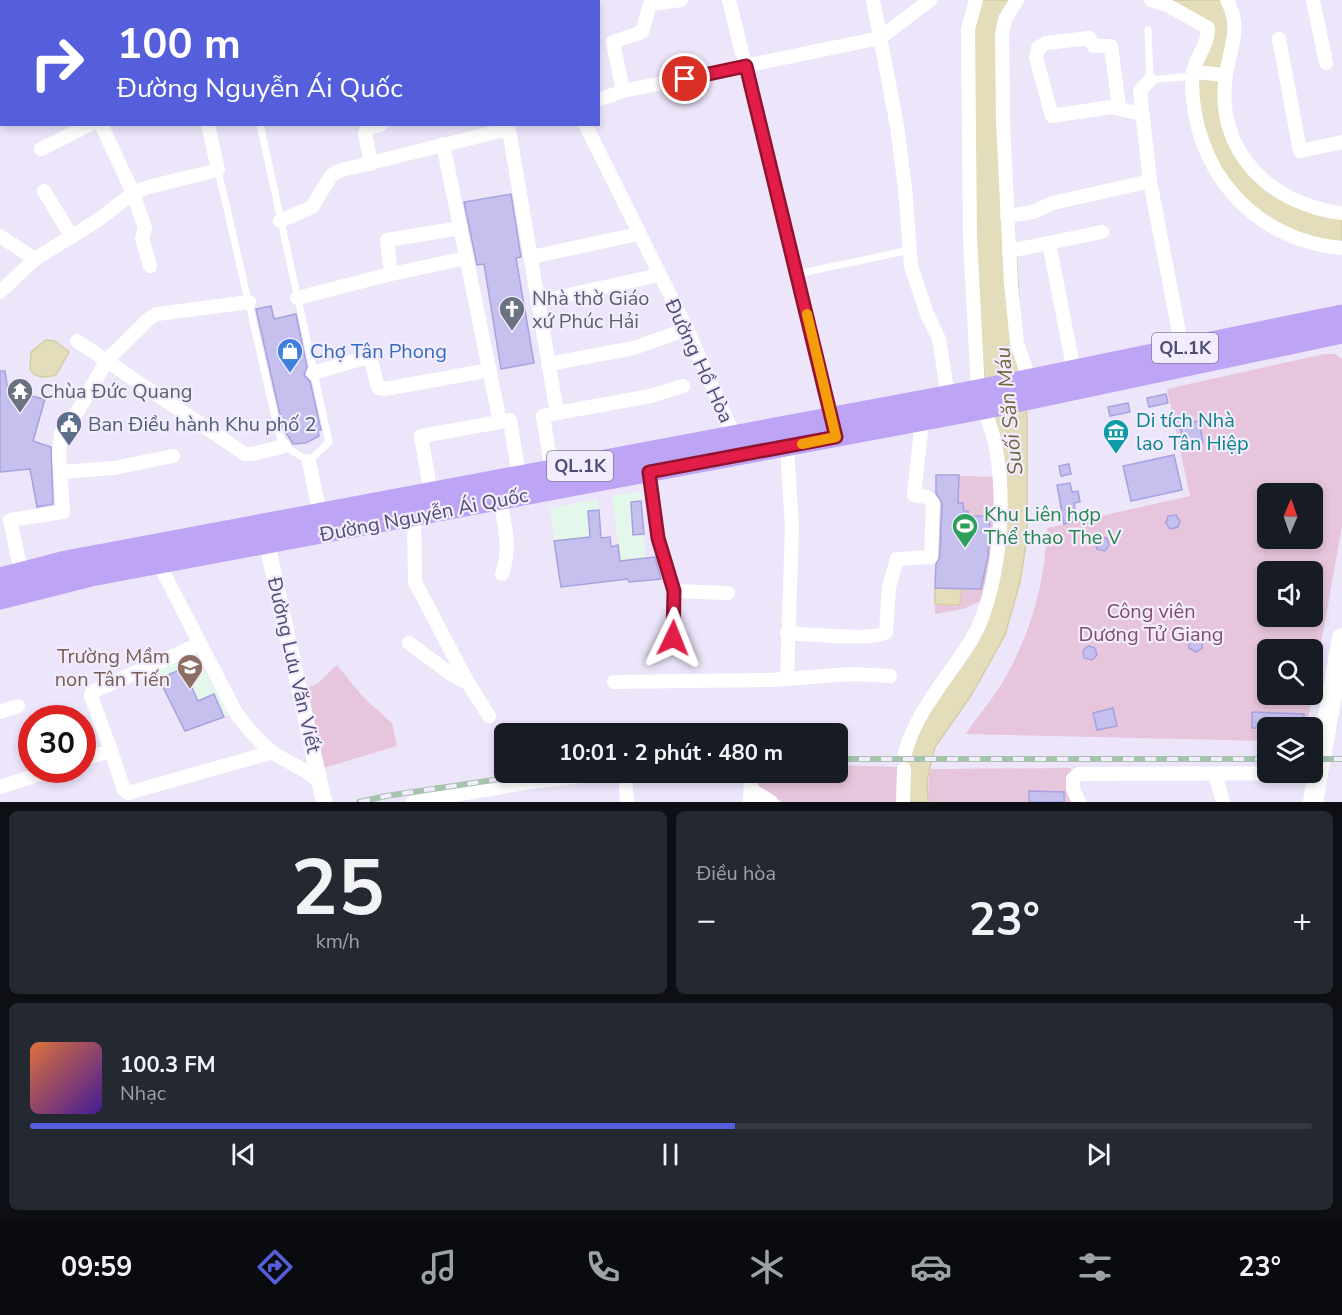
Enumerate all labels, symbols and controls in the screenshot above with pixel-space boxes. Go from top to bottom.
text: 100 m [117,16,241,73]
icon: right [18,24,96,102]
pin [659,53,710,104]
icon: arrive [668,62,701,95]
text: Đường Nguyễn Ái Quốc [117,70,403,107]
place label: Nhà thờ Giáo xứ Phúc Hải [532,285,649,335]
church icon: Nhà thờ Giáo xứ Phúc Hải [497,294,527,332]
street label: Đường Hồ Hòa [658,294,740,427]
road number: QL.1K [1152,333,1218,363]
shop icon: Chợ Tân Phong [275,336,305,374]
place label: Chợ Tân Phong [310,338,447,365]
water label: Suối Săn Máu [988,345,1030,477]
temple icon: Chùa Đức Quang [5,376,35,414]
place label: Chùa Đức Quang [40,378,192,405]
place label: Di tích Nhà lao Tân Hiệp [1136,407,1249,457]
public building icon: Ban Điều hành Khu phố 2 [54,409,84,447]
place label: Ban Điều hành Khu phố 2 [88,411,316,438]
museum icon: Di tích Nhà lao Tân Hiệp [1101,417,1131,455]
road number: QL.1K [547,451,613,481]
street label: Đường Nguyễn Ái Quốc [317,482,530,549]
north arrow [1257,483,1323,549]
map controls [1257,483,1323,783]
place label: Khu Liên hợp Thể thao The V [984,501,1122,551]
sports icon: Khu Liên hợp Thể thao The V [950,511,980,549]
button: sound [1257,561,1323,627]
street label: Đường Lưu Văn Viết [260,574,328,756]
park label: Công viên Dương Tử Giang [1078,598,1224,648]
position arrow [641,606,705,670]
button: search [1257,639,1323,705]
place label: Trường Mầm non Tân Tiến [55,643,170,693]
school or university icon: Trường Mầm non Tân Tiến [175,652,205,690]
speed limit sign: 30 [18,705,96,783]
button: layers [1257,717,1323,783]
text: 10:01 · 2 phút · 480 m [559,738,783,768]
text: 25 [291,835,385,942]
text: Điều hòa [697,860,776,887]
text: 23° [969,890,1040,951]
text: − [697,898,716,943]
text: + [1292,898,1312,943]
text: km/h [316,928,360,955]
text: 100.3 FM [120,1050,216,1080]
text: Nhạc [120,1080,166,1107]
icon: previous [227,1138,260,1171]
icon: pause [654,1138,687,1171]
icon: next [1082,1138,1115,1171]
icon: directions [254,1246,296,1288]
icon: music [418,1246,460,1288]
icon: phone [582,1246,624,1288]
icon: climate [746,1246,788,1288]
icon: car [910,1246,952,1288]
icon: filters [1074,1246,1116,1288]
text: 09:59 [61,1249,132,1286]
text: 23° [1238,1249,1281,1286]

